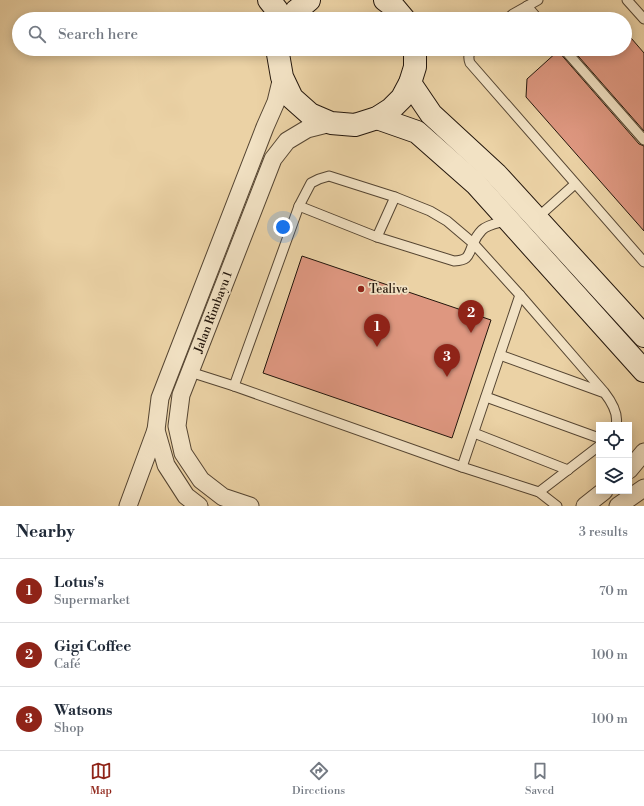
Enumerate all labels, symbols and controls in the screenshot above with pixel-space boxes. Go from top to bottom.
search box [12,12,632,56]
icon: search [26,23,48,45]
text: Search here [58,25,138,44]
your location [273,217,293,237]
street label: Jalan Rimbayu 1 [191,268,236,356]
place label: Tealive [369,282,408,297]
marker: Tealive [356,284,366,294]
pin: 2 [458,300,484,333]
pin: 1 [364,314,390,347]
pin: 3 [434,344,460,377]
map controls [596,422,632,494]
button: locate [596,422,632,458]
button: layers [596,458,632,494]
text: Nearby [16,521,75,543]
text: 3 results [579,524,628,540]
text: Lotus's [54,573,104,592]
text: 1 [26,583,32,599]
text: 70 m [599,583,628,599]
text: Supermarket [54,592,130,608]
text: Gigi Coffee [54,637,131,656]
text: 2 [25,647,33,663]
text: 100 m [592,647,628,663]
text: Café [54,656,81,672]
text: Watsons [54,701,112,720]
text: 3 [25,711,33,727]
text: 100 m [592,711,628,727]
text: Shop [54,720,84,736]
tab: Map [90,760,112,798]
tab: Directions [292,760,345,798]
tab: Saved [525,760,554,798]

